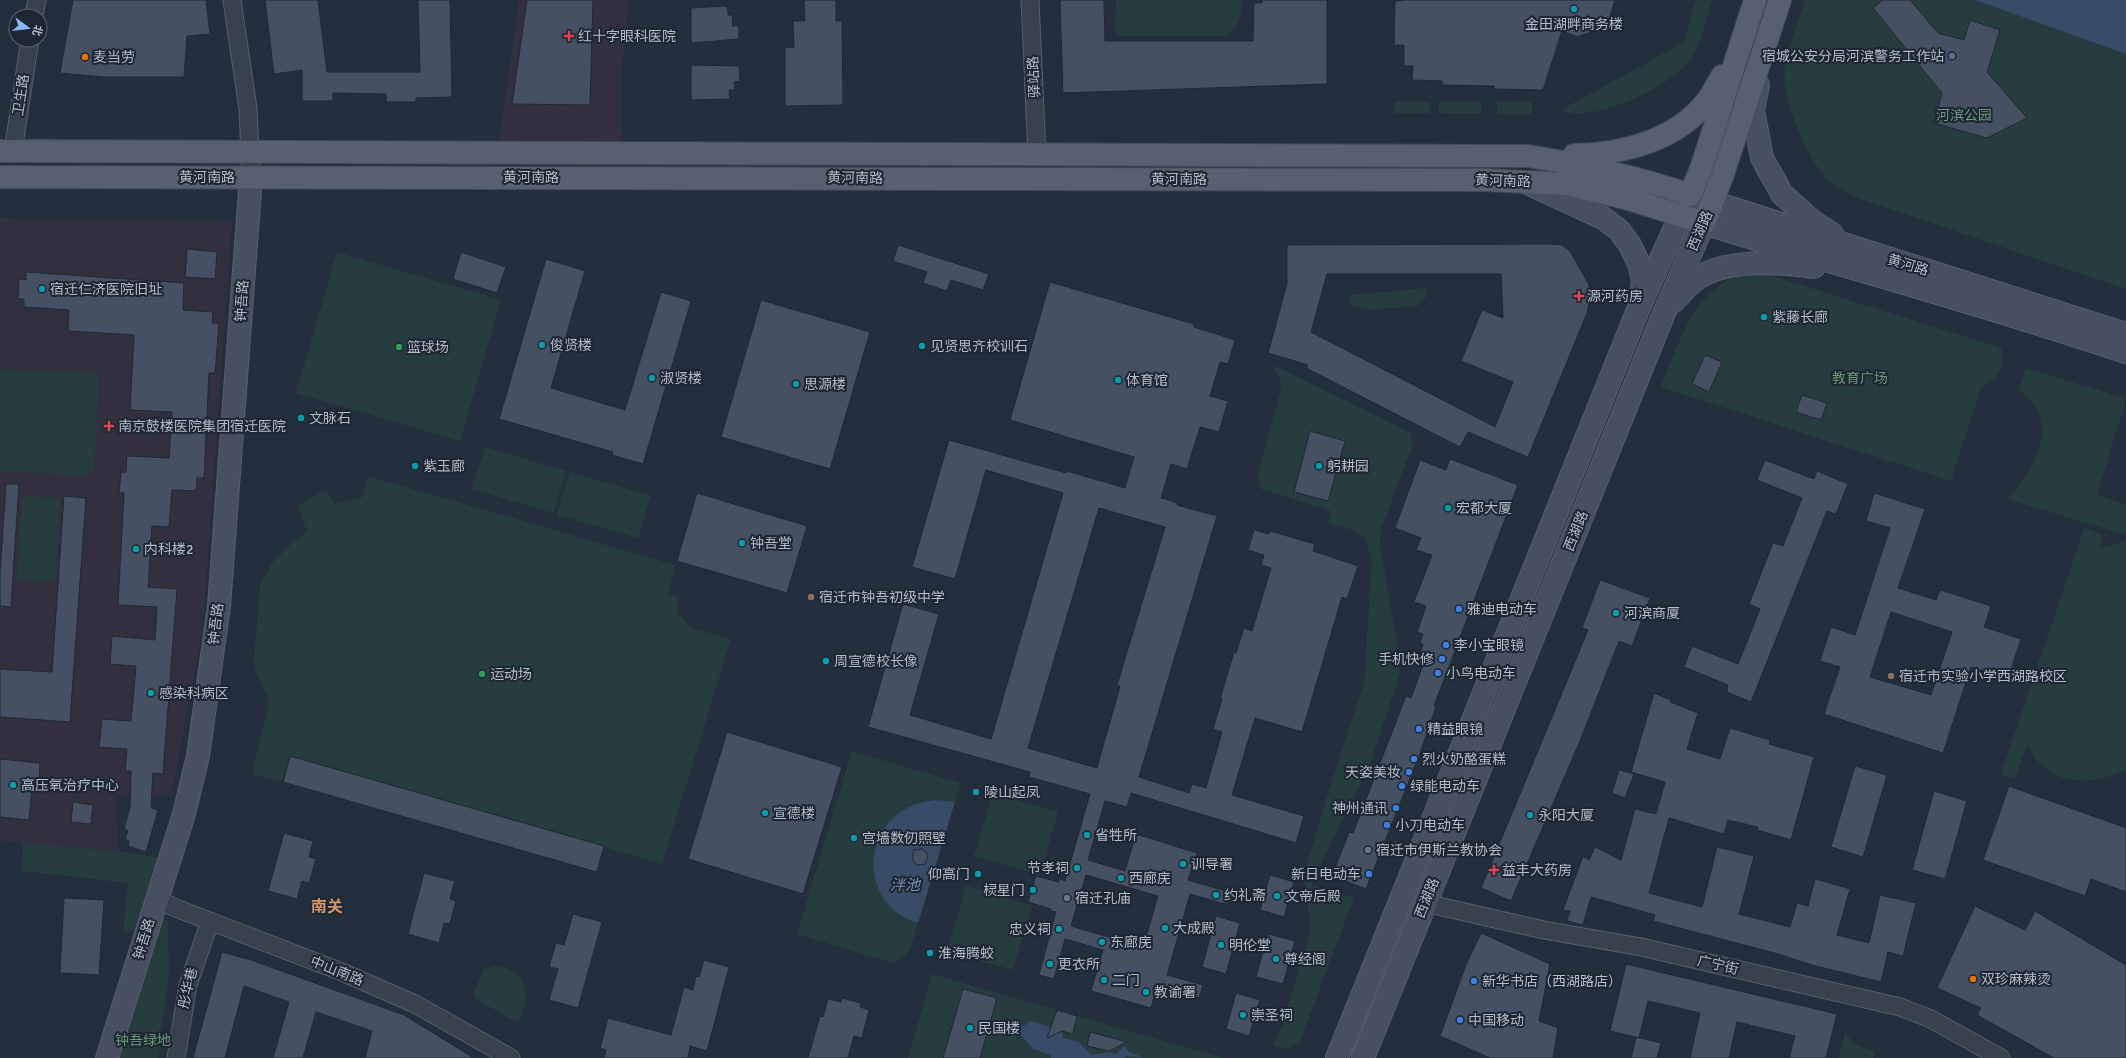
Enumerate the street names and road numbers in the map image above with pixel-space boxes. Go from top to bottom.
street label: 驿站路 [1024,56,1044,98]
street label: 卫生路 [9,73,33,117]
street label: 黄河南路 [179,169,235,186]
street label: 黄河南路 [503,169,559,186]
street label: 黄河南路 [827,169,883,187]
street label: 黄河南路 [1151,171,1207,188]
street label: 黄河南路 [1475,172,1531,190]
street label: 西湖路 [1684,208,1716,254]
street label: 黄河路 [1885,251,1931,279]
street label: 钟吾路 [232,279,252,323]
street label: 西湖路 [1560,508,1592,554]
street label: 钟吾路 [205,602,227,646]
street label: 西湖路 [1411,875,1443,921]
street label: 钟吾路 [130,916,158,962]
street label: 广宁街 [1696,952,1740,978]
street label: 中山南路 [308,953,366,989]
street label: 彤华巷 [175,966,201,1010]

